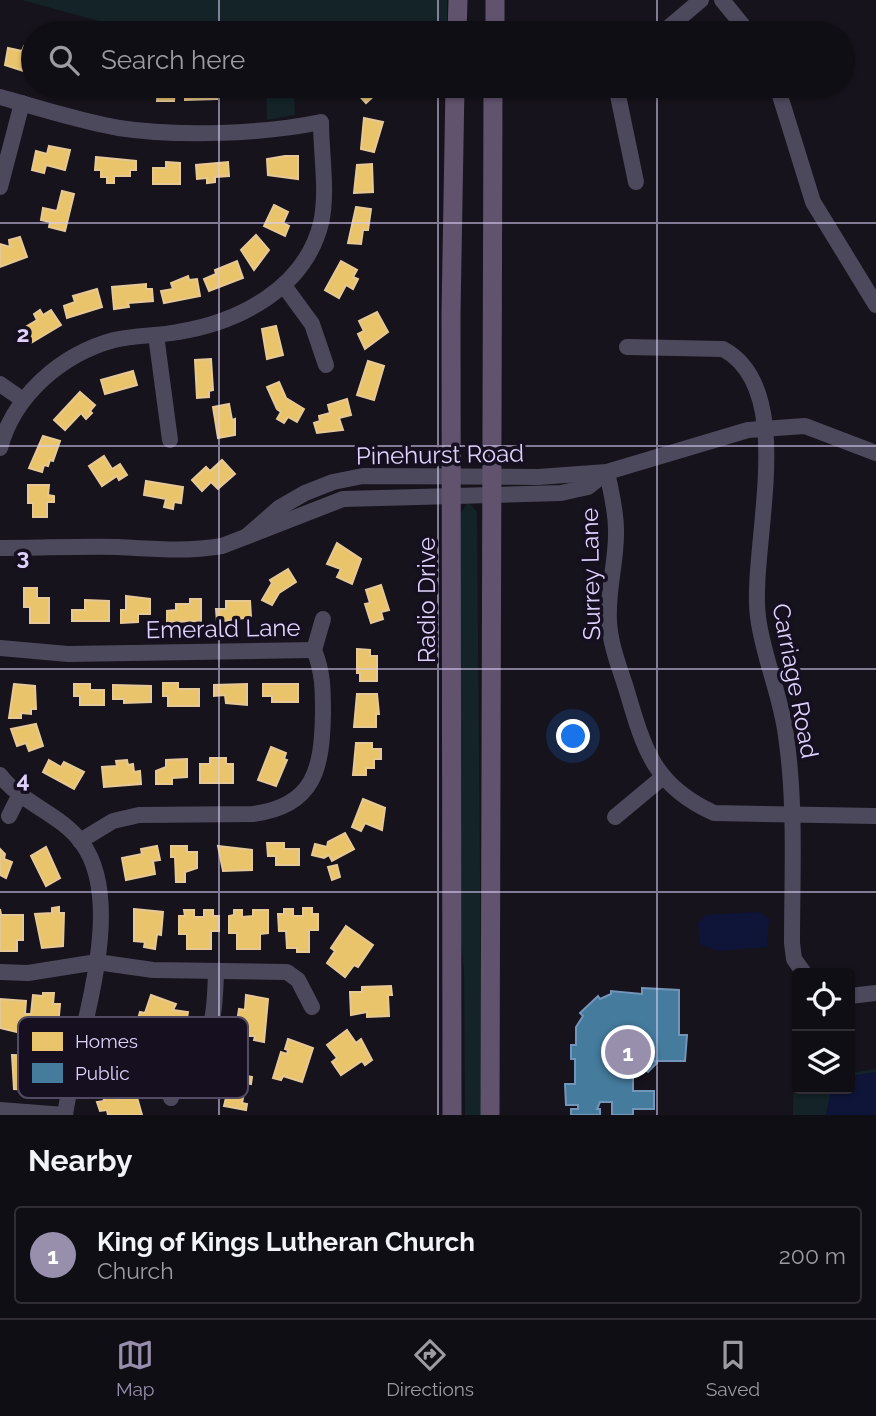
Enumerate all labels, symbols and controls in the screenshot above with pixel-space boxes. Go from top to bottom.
search box [21,21,855,98]
icon: search [45,41,83,79]
text: Search here [101,45,245,75]
text: 2 [17,320,29,347]
street label: Pinehurst Road [356,439,524,470]
street label: Surrey Lane [575,507,606,641]
street label: Radio Drive [412,537,441,663]
text: 3 [17,543,29,570]
street label: Carriage Road [766,601,825,761]
street label: Emerald Lane [145,613,301,644]
your location [556,719,590,753]
text: 4 [16,766,30,793]
map controls [792,968,855,1094]
button: locate [792,968,855,1031]
legend [18,1017,248,1098]
pin: 1 [605,1026,651,1078]
text: Homes [75,1030,138,1052]
button: layers [792,1031,855,1094]
text: Public [75,1062,130,1084]
text: Nearby [28,1143,132,1178]
text: King of Kings Lutheran Church [97,1227,475,1257]
text: 1 [47,1242,59,1269]
text: 200 m [779,1242,846,1269]
text: Church [97,1257,174,1284]
tab: Map [116,1336,155,1400]
tab: Directions [386,1336,474,1400]
tab: Saved [706,1336,760,1400]

